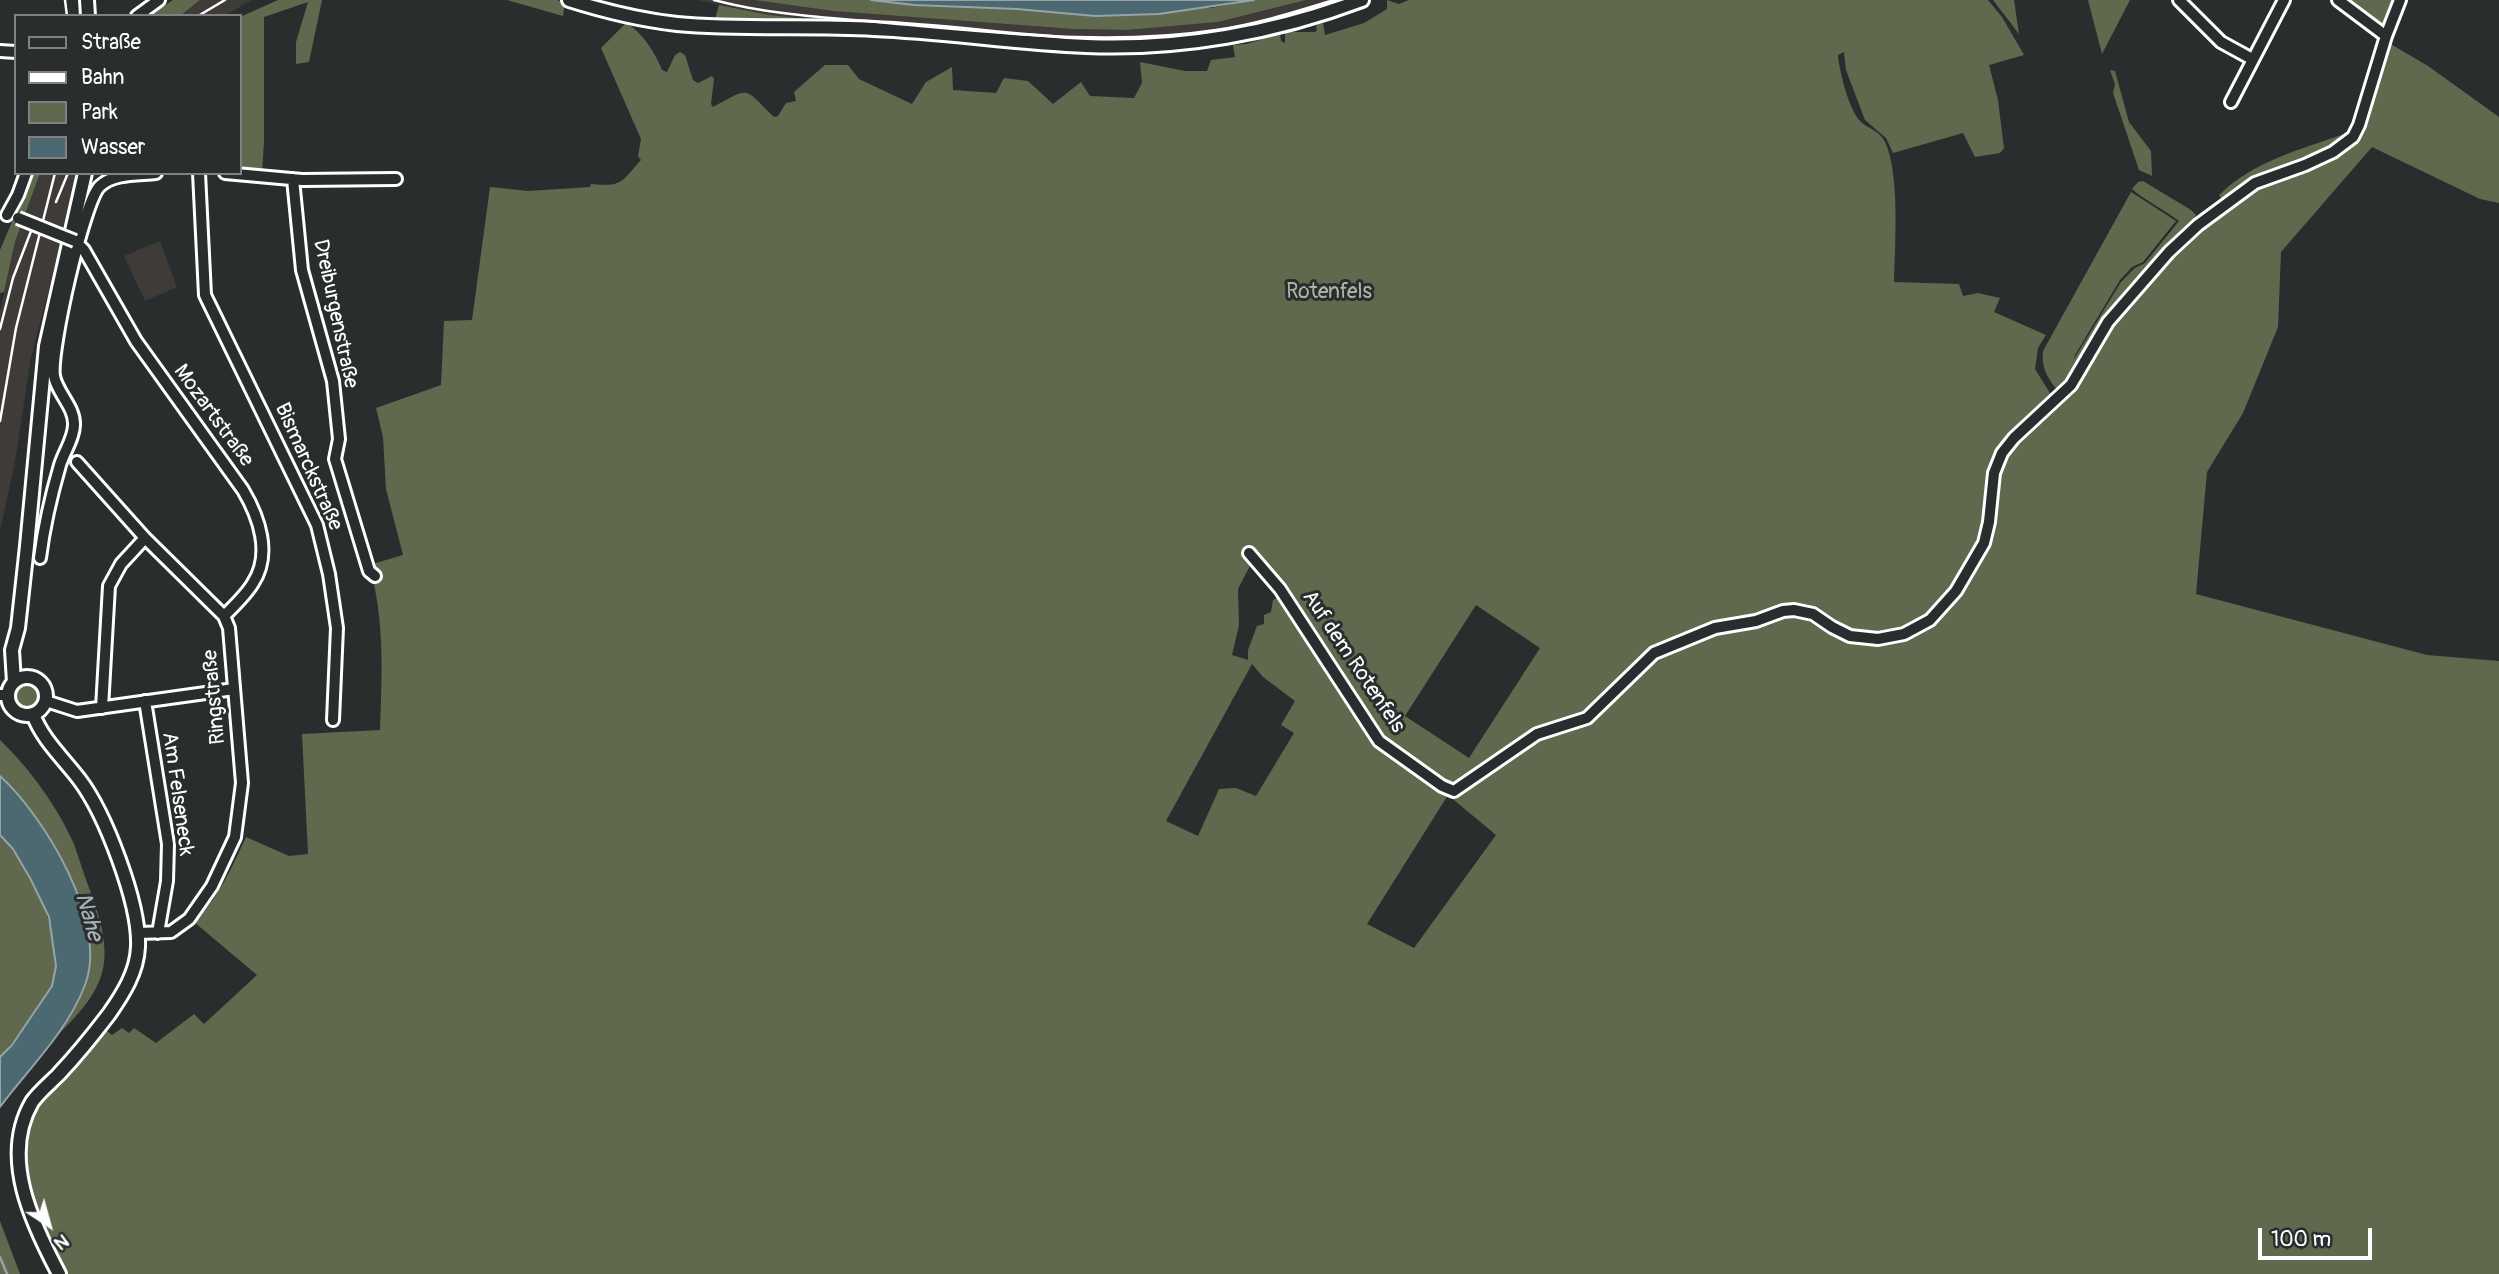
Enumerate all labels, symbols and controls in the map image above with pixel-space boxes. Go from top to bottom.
legend [14,14,242,175]
text: Straße [81,29,141,56]
text: Bahn [81,64,124,91]
text: Park [81,99,118,126]
text: Wasser [81,134,145,161]
street label: Dreiburgenstraße [307,237,363,391]
park label: Rotenfels [1286,280,1372,306]
street label: Mozartstraße [168,360,258,472]
street label: Bismarckstraße [269,399,347,535]
street label: Auf dem Rotenfels [1296,586,1410,738]
street label: Ringstraße [198,649,232,745]
street label: Am Felseneck [156,730,198,858]
water label: Nahe [68,890,108,944]
north arrow [14,1190,84,1260]
scale bar [2261,1214,2375,1258]
text: 100 m [2271,1226,2331,1253]
text: N [49,1228,74,1255]

